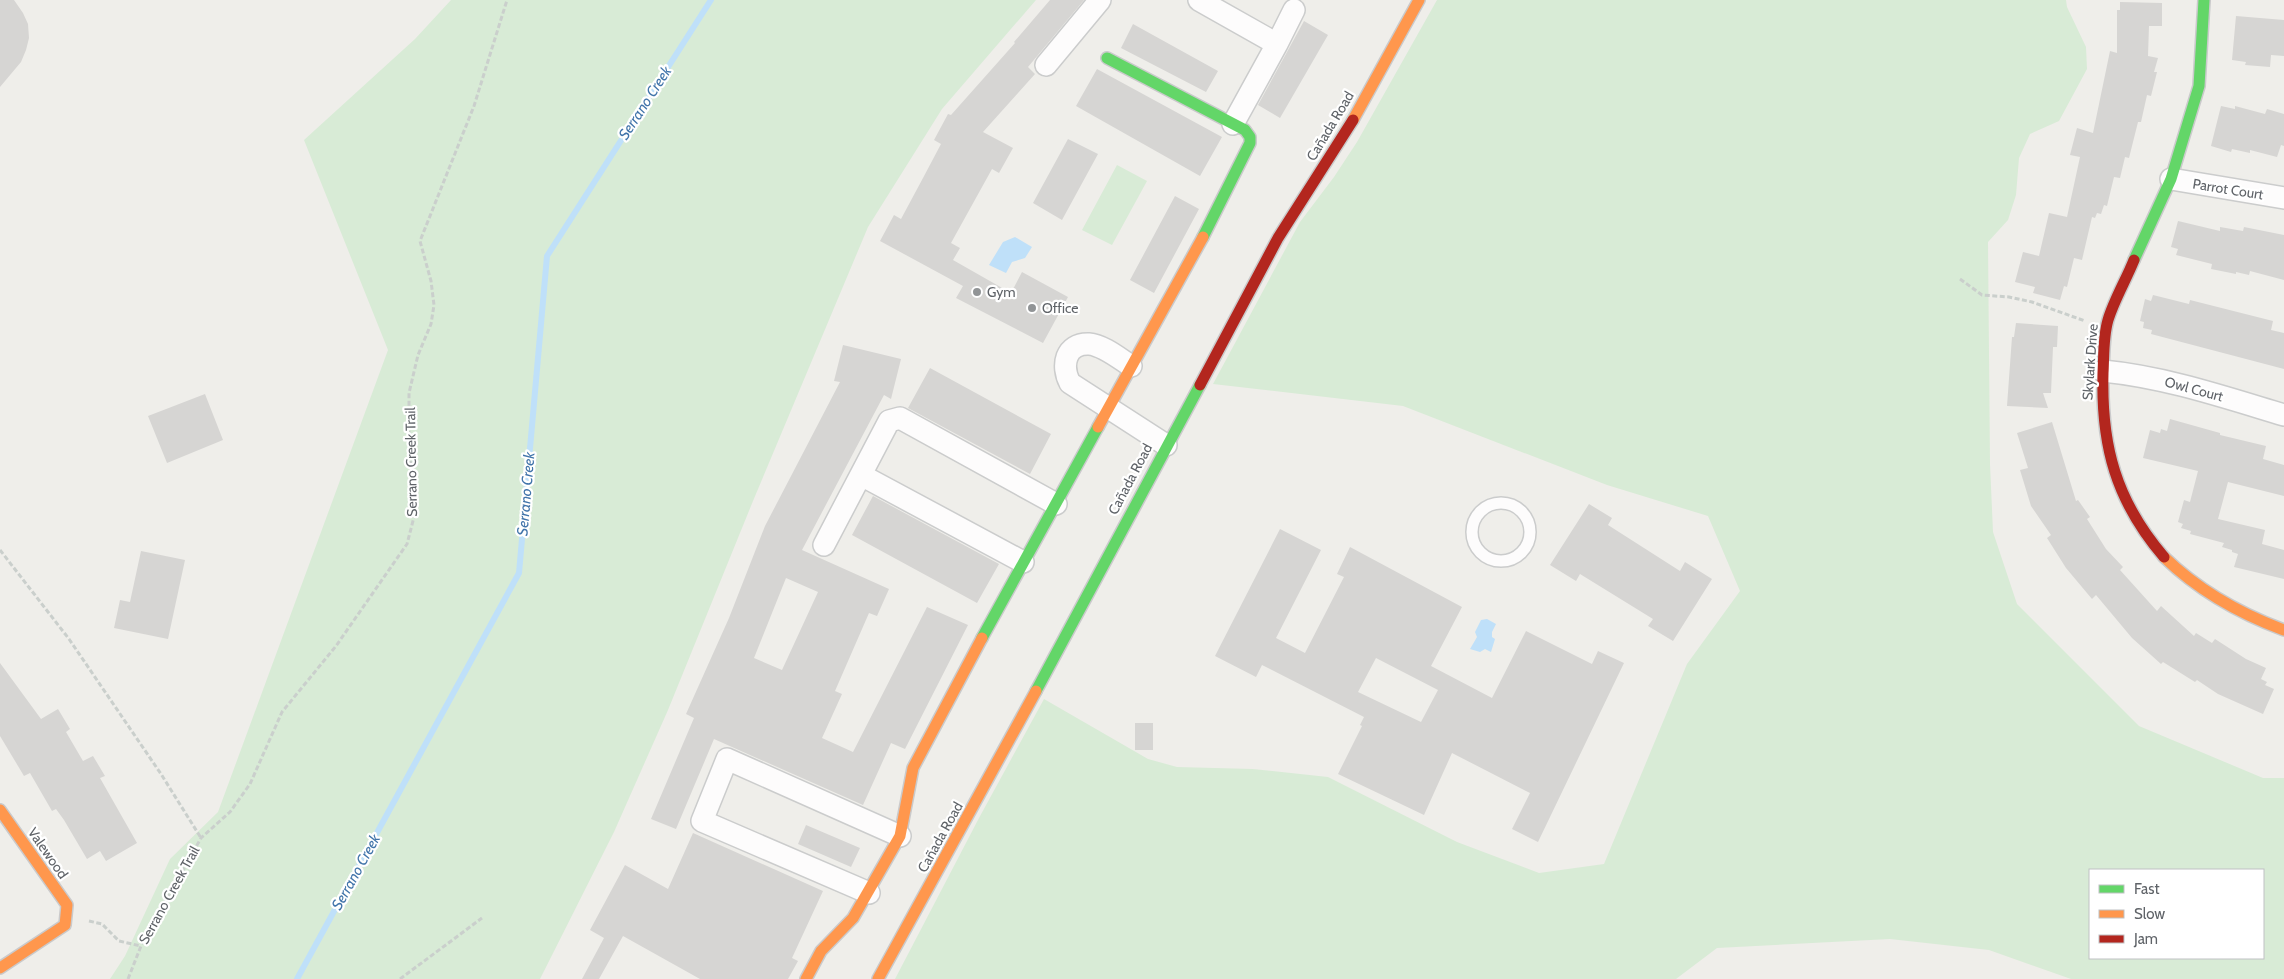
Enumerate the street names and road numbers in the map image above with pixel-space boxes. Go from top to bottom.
street label: Cañada Road [1302,88,1358,164]
street label: Parrot Court [2191,175,2265,204]
street label: Skylark Drive [2078,323,2102,401]
street label: Owl Court [2163,373,2226,406]
street label: Serrano Creek Trail [401,406,421,517]
street label: Cañada Road [1104,440,1156,518]
street label: Cañada Road [913,799,967,875]
street label: Valewood [24,824,72,882]
street label: Serrano Creek Trail [135,842,204,947]

